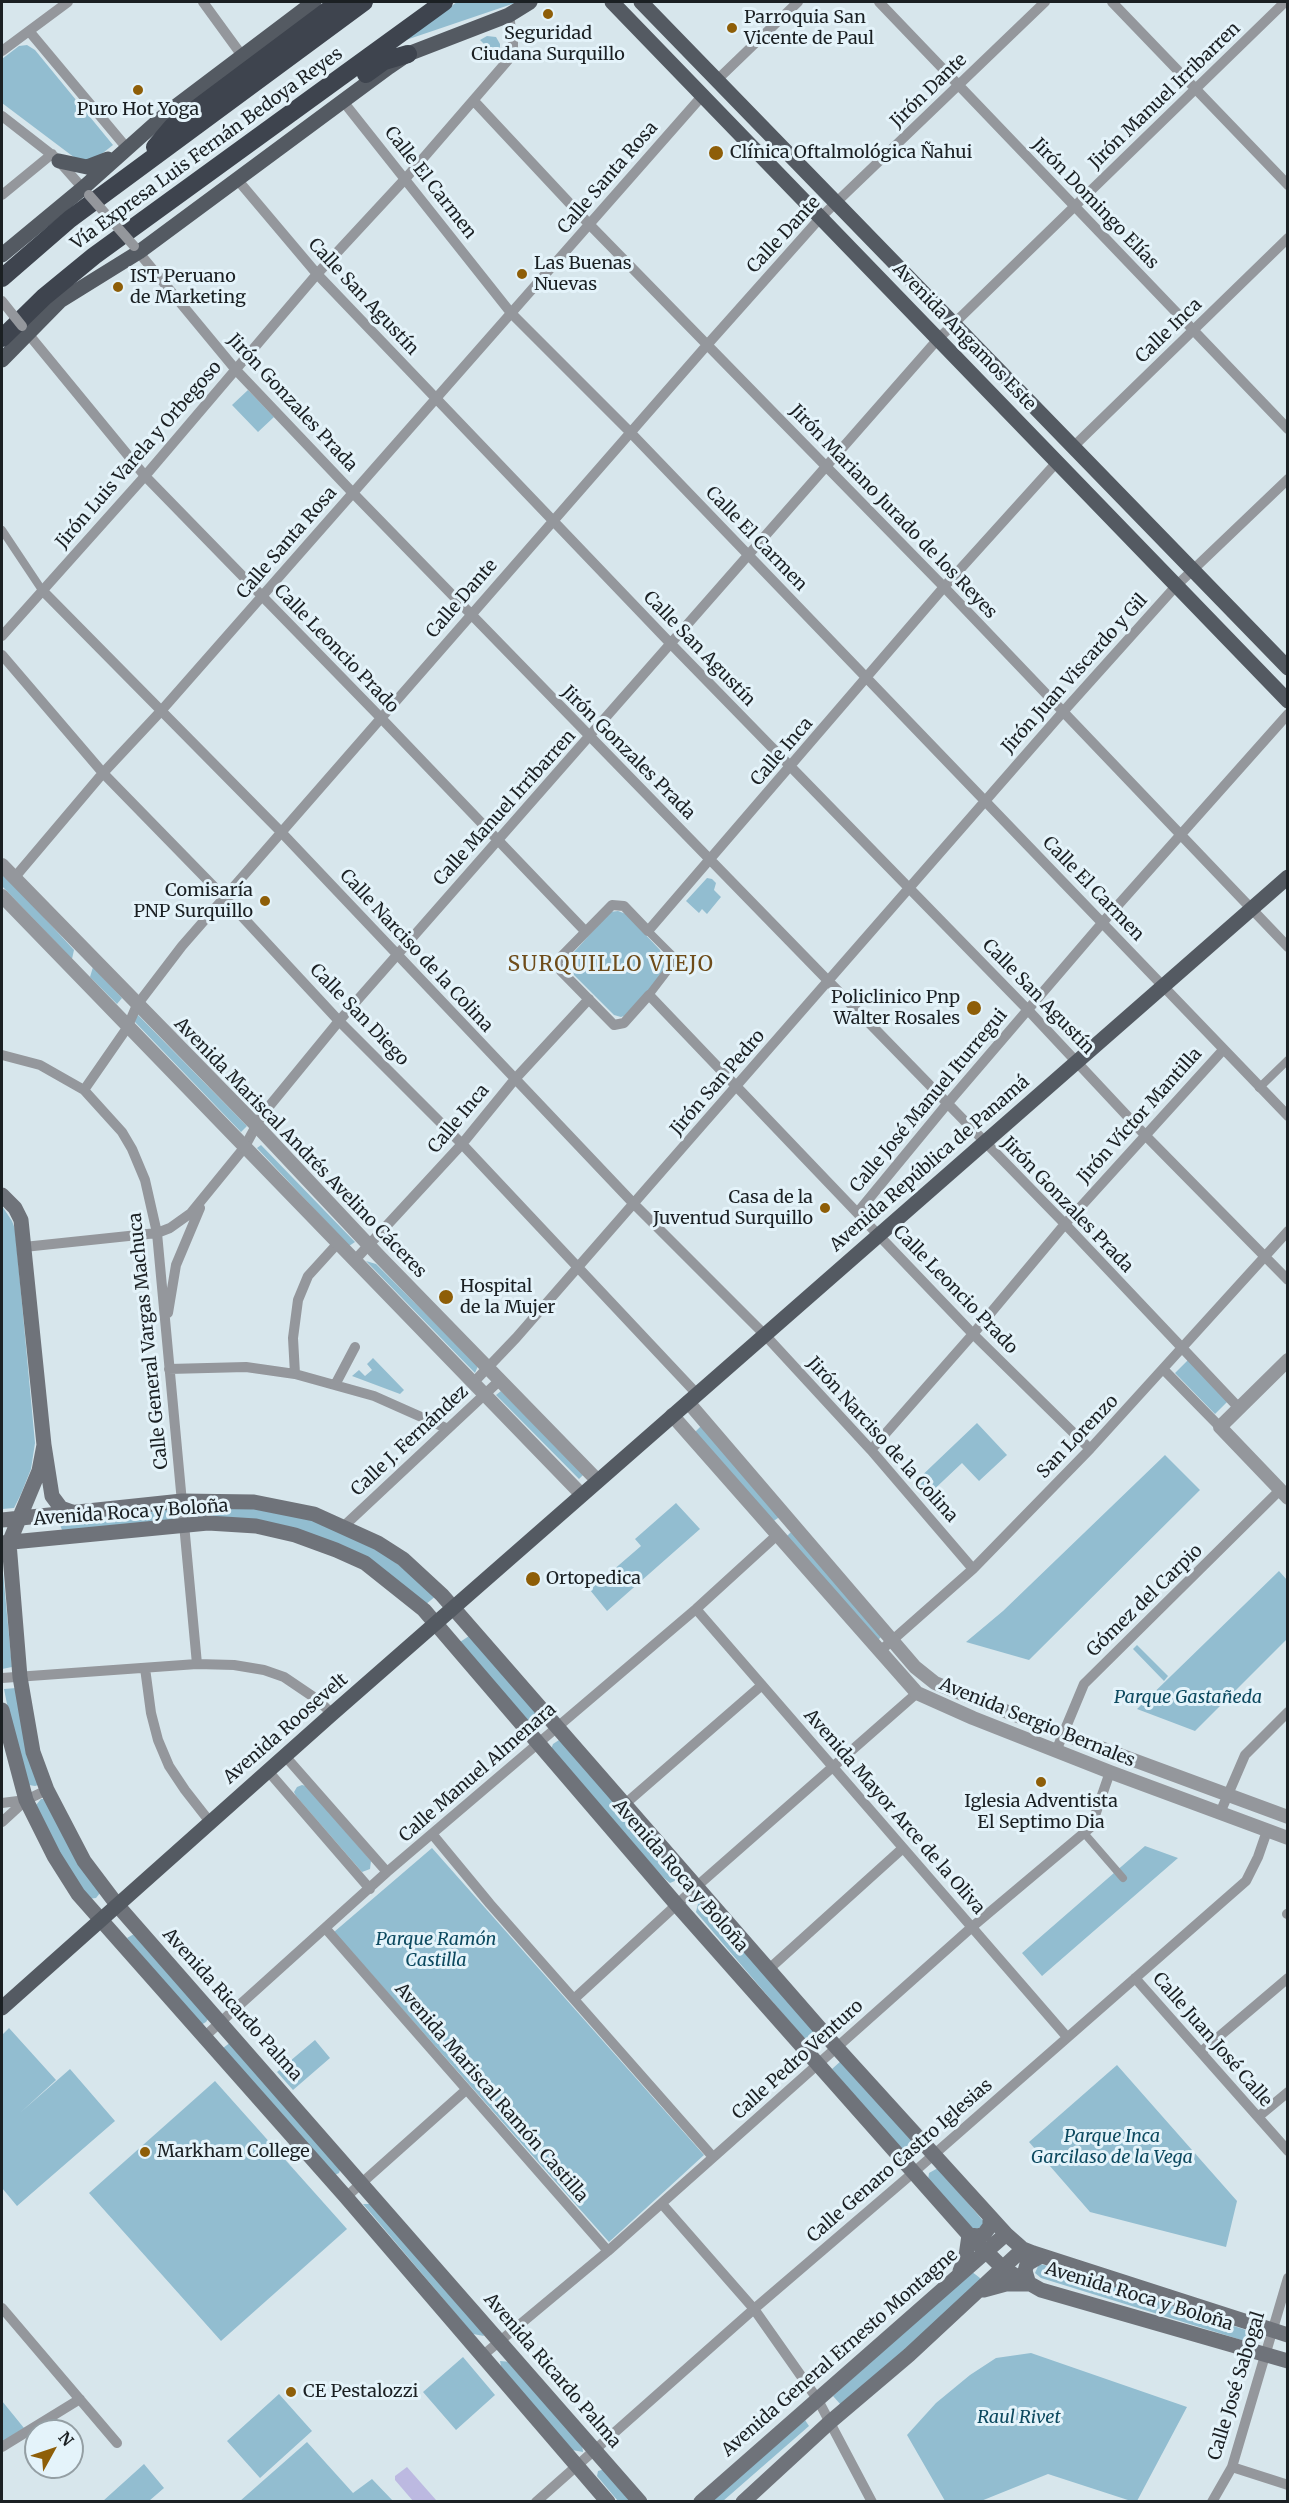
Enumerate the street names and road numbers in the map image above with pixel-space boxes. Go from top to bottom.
street label: Jirón Manuel Irribarren [1085,18,1245,174]
street label: Vía Expresa Luis Fernán Bedoya Reyes [67,43,347,255]
street label: Jirón Dante [886,49,972,133]
street label: Calle Santa Rosa [553,118,663,238]
street label: Calle El Carmen [379,122,481,244]
street label: Jirón Domingo Elías [1027,134,1163,274]
street label: Calle Dante [743,192,825,278]
street label: Calle San Agustín [303,234,423,360]
street label: Avenida Angamos Este [888,259,1040,415]
street label: Calle Inca [1131,294,1207,368]
street label: Jirón Gonzales Prada [223,330,361,476]
street label: Jirón Luis Varela y Orbegoso [52,357,226,553]
street label: Jirón Mariano Jurado de los Reyes [785,401,1001,623]
street label: Calle El Carmen [701,482,811,596]
street label: Calle Santa Rosa [232,483,342,603]
street label: Calle Dante [422,555,502,643]
street label: Calle Leoncio Prado [269,580,403,718]
street label: Calle San Agustín [638,587,760,711]
street label: Jirón Juan Viscardo y Gil [998,590,1152,758]
street label: Jirón Gonzales Prada [557,682,699,824]
street label: Calle Inca [746,713,818,791]
street label: Calle Manuel Irribarren [429,726,581,890]
street label: Calle El Carmen [1038,832,1148,946]
street label: Calle Narciso de la Colina [335,865,497,1037]
street label: Calle San Agustín [977,935,1099,1059]
street label: Calle San Diego [305,960,413,1070]
street label: Calle José Manuel Iturregui [846,1005,1012,1197]
street label: Avenida Mariscal Andrés Avelino Cáceres [169,1013,431,1283]
street label: Jirón San Pedro [666,1026,770,1140]
street label: Jirón Víctor Mantilla [1073,1044,1207,1188]
street label: Avenida República de Panamá [826,1072,1034,1256]
street label: Calle Inca [424,1080,494,1158]
street label: Jirón Gonzales Prada [997,1133,1137,1277]
street label: Calle General Vargas Machuca [125,1212,173,1470]
street label: Calle Leoncio Prado [888,1221,1022,1359]
street label: Jirón Narciso de la Colina [802,1353,962,1527]
street label: Calle J. Fernández [347,1381,473,1501]
street label: San Lorenzo [1033,1391,1123,1483]
street label: Avenida Roca y Boloña [33,1495,229,1531]
street label: Gómez del Carpio [1083,1540,1207,1662]
street label: Avenida Roosevelt [219,1669,353,1789]
street label: Avenida Sergio Bernales [936,1674,1138,1772]
street label: Calle Manuel Almenara [395,1699,561,1847]
street label: Avenida Mayor Arce de la Oliva [799,1705,989,1919]
street label: Avenida Roca y Boloña [608,1795,752,1957]
street label: Avenida Ricardo Palma [158,1924,306,2086]
street label: Calle Juan José Calle [1148,1968,1276,2112]
street label: Avenida Mariscal Ramón Castilla [390,1979,592,2207]
street label: Calle Pedro Venturo [728,1995,868,2125]
street label: Calle Genaro Castro Iglesias [803,2075,997,2247]
street label: Avenida General Ernesto Montagne [718,2245,962,2461]
street label: Avenida Roca y Boloña [1043,2258,1235,2336]
street label: Avenida Ricardo Palma [479,2289,625,2453]
street label: Calle José Sabogal [1204,2309,1270,2463]

